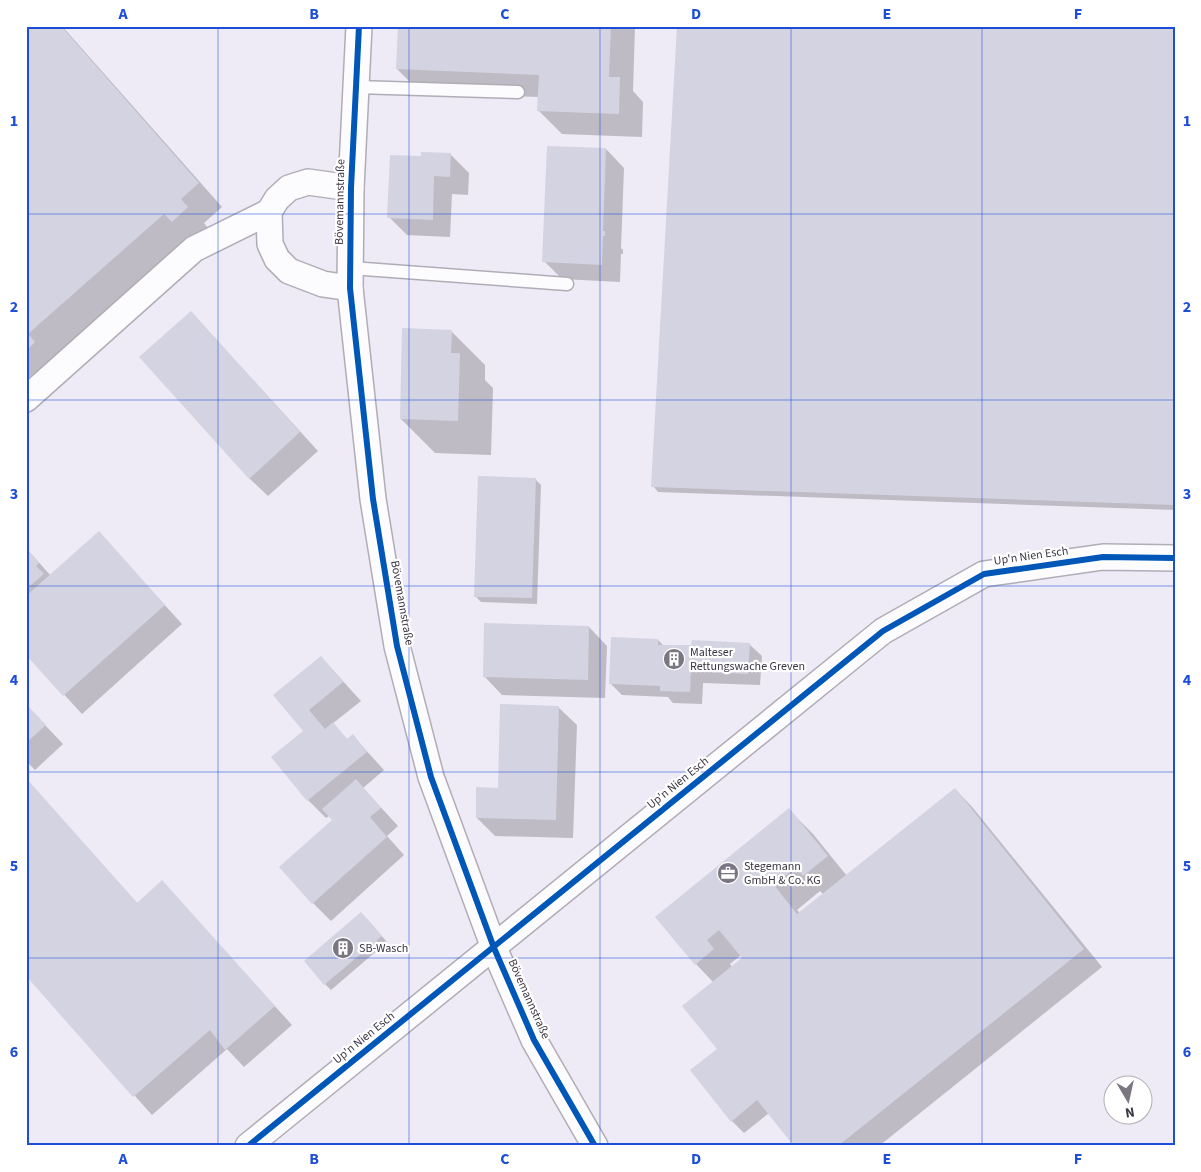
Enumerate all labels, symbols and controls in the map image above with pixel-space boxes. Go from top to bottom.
text: A [117,3,128,25]
text: B [309,3,319,25]
text: C [500,3,510,25]
text: D [691,3,701,25]
text: E [883,3,891,25]
text: F [1074,3,1082,25]
text: 1 [10,110,18,132]
text: 1 [1183,110,1191,132]
street label: Bövemannstraße [331,159,349,245]
text: 2 [10,296,18,318]
text: 2 [1183,296,1191,318]
text: 3 [10,483,18,505]
text: 3 [1183,483,1191,505]
street label: Up'n Nien Esch [993,542,1069,570]
street label: Bövemannstraße [386,559,418,647]
place label: Malteser Rettungswache Greven [690,644,805,675]
building icon: Malteser Rettungswache Greven [662,647,686,671]
text: 4 [10,669,19,691]
text: 4 [1183,669,1192,691]
street label: Up'n Nien Esch [644,753,712,813]
text: 5 [10,855,18,877]
text: 5 [1183,855,1191,877]
place label: Stegemann GmbH & Co. KG [744,858,821,889]
office icon: Stegemann GmbH & Co. KG [716,861,740,885]
building icon: SB-Wasch [331,936,355,960]
place label: SB-Wasch [359,940,408,957]
street label: Bövemannstraße [504,956,554,1042]
street label: Up'n Nien Esch [330,1008,398,1068]
text: 6 [10,1041,18,1063]
text: 6 [1183,1041,1191,1063]
north arrow [1104,1074,1154,1124]
text: N [1124,1101,1136,1122]
text: A [117,1148,128,1170]
text: B [309,1148,319,1170]
text: C [500,1148,510,1170]
text: D [691,1148,701,1170]
text: E [883,1148,891,1170]
text: F [1074,1148,1082,1170]

